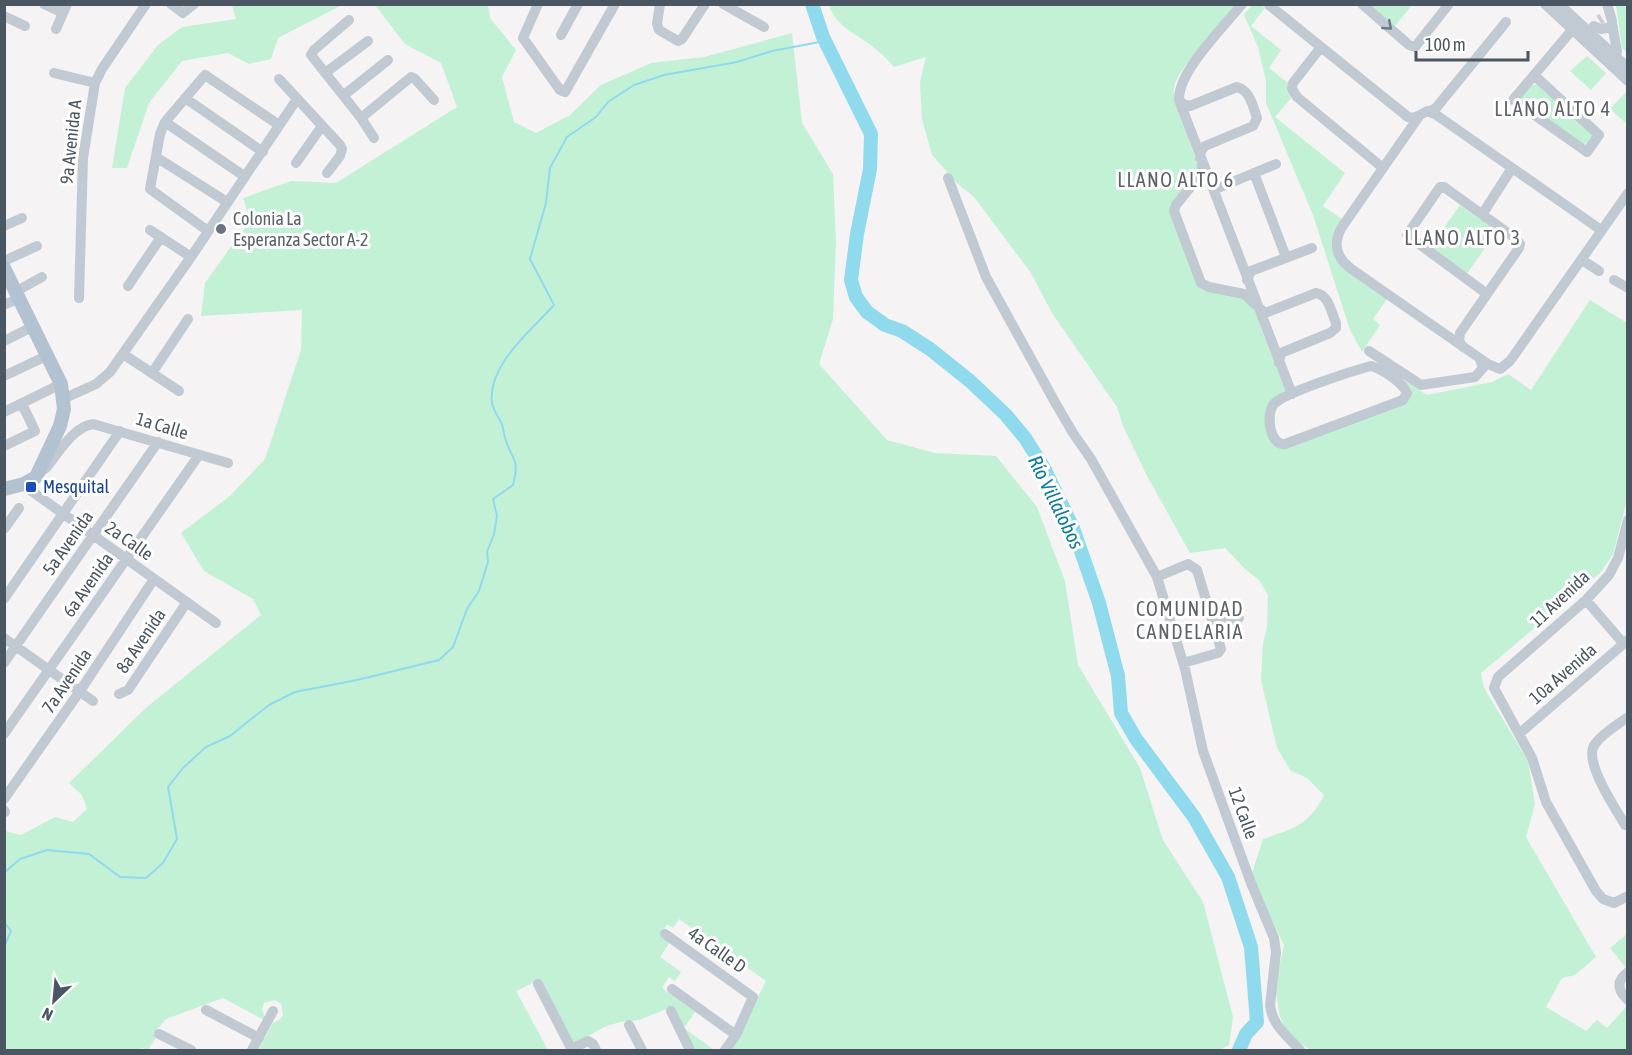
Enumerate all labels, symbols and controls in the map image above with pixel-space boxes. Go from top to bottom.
one-way arrow [1381,19,1392,30]
scale bar [1416,24,1528,62]
text: 100 m [1425,34,1466,55]
district label: LLANO ALTO 4 [1494,97,1612,120]
street label: 9a Avenida A [56,99,85,185]
district label: LLANO ALTO 6 [1117,168,1235,191]
place label: Colonia La Esperanza Sector A-2 [233,208,368,250]
marker: Colonia La Esperanza Sector A-2 [214,222,228,236]
district label: LLANO ALTO 3 [1404,226,1522,249]
street label: 1a Calle [134,408,191,443]
water label: Río Villalobos [1024,451,1089,552]
place label: Mesquital [43,476,110,497]
marker: Mesquital [24,480,38,494]
street label: 5a Avenida [38,507,97,579]
street label: 2a Calle [101,517,157,564]
street label: 6a Avenida [58,549,117,621]
street label: 11 Avenida [1526,566,1594,631]
district label: COMUNIDAD CANDELARIA [1136,597,1244,643]
street label: 8a Avenida [111,604,170,677]
street label: 10a Avenida [1525,639,1600,708]
street label: 7a Avenida [37,644,96,717]
street label: 12 Calle [1224,784,1262,842]
street label: 4a Calle D [684,922,750,977]
north arrow [24,971,84,1031]
text: N [39,1004,56,1025]

